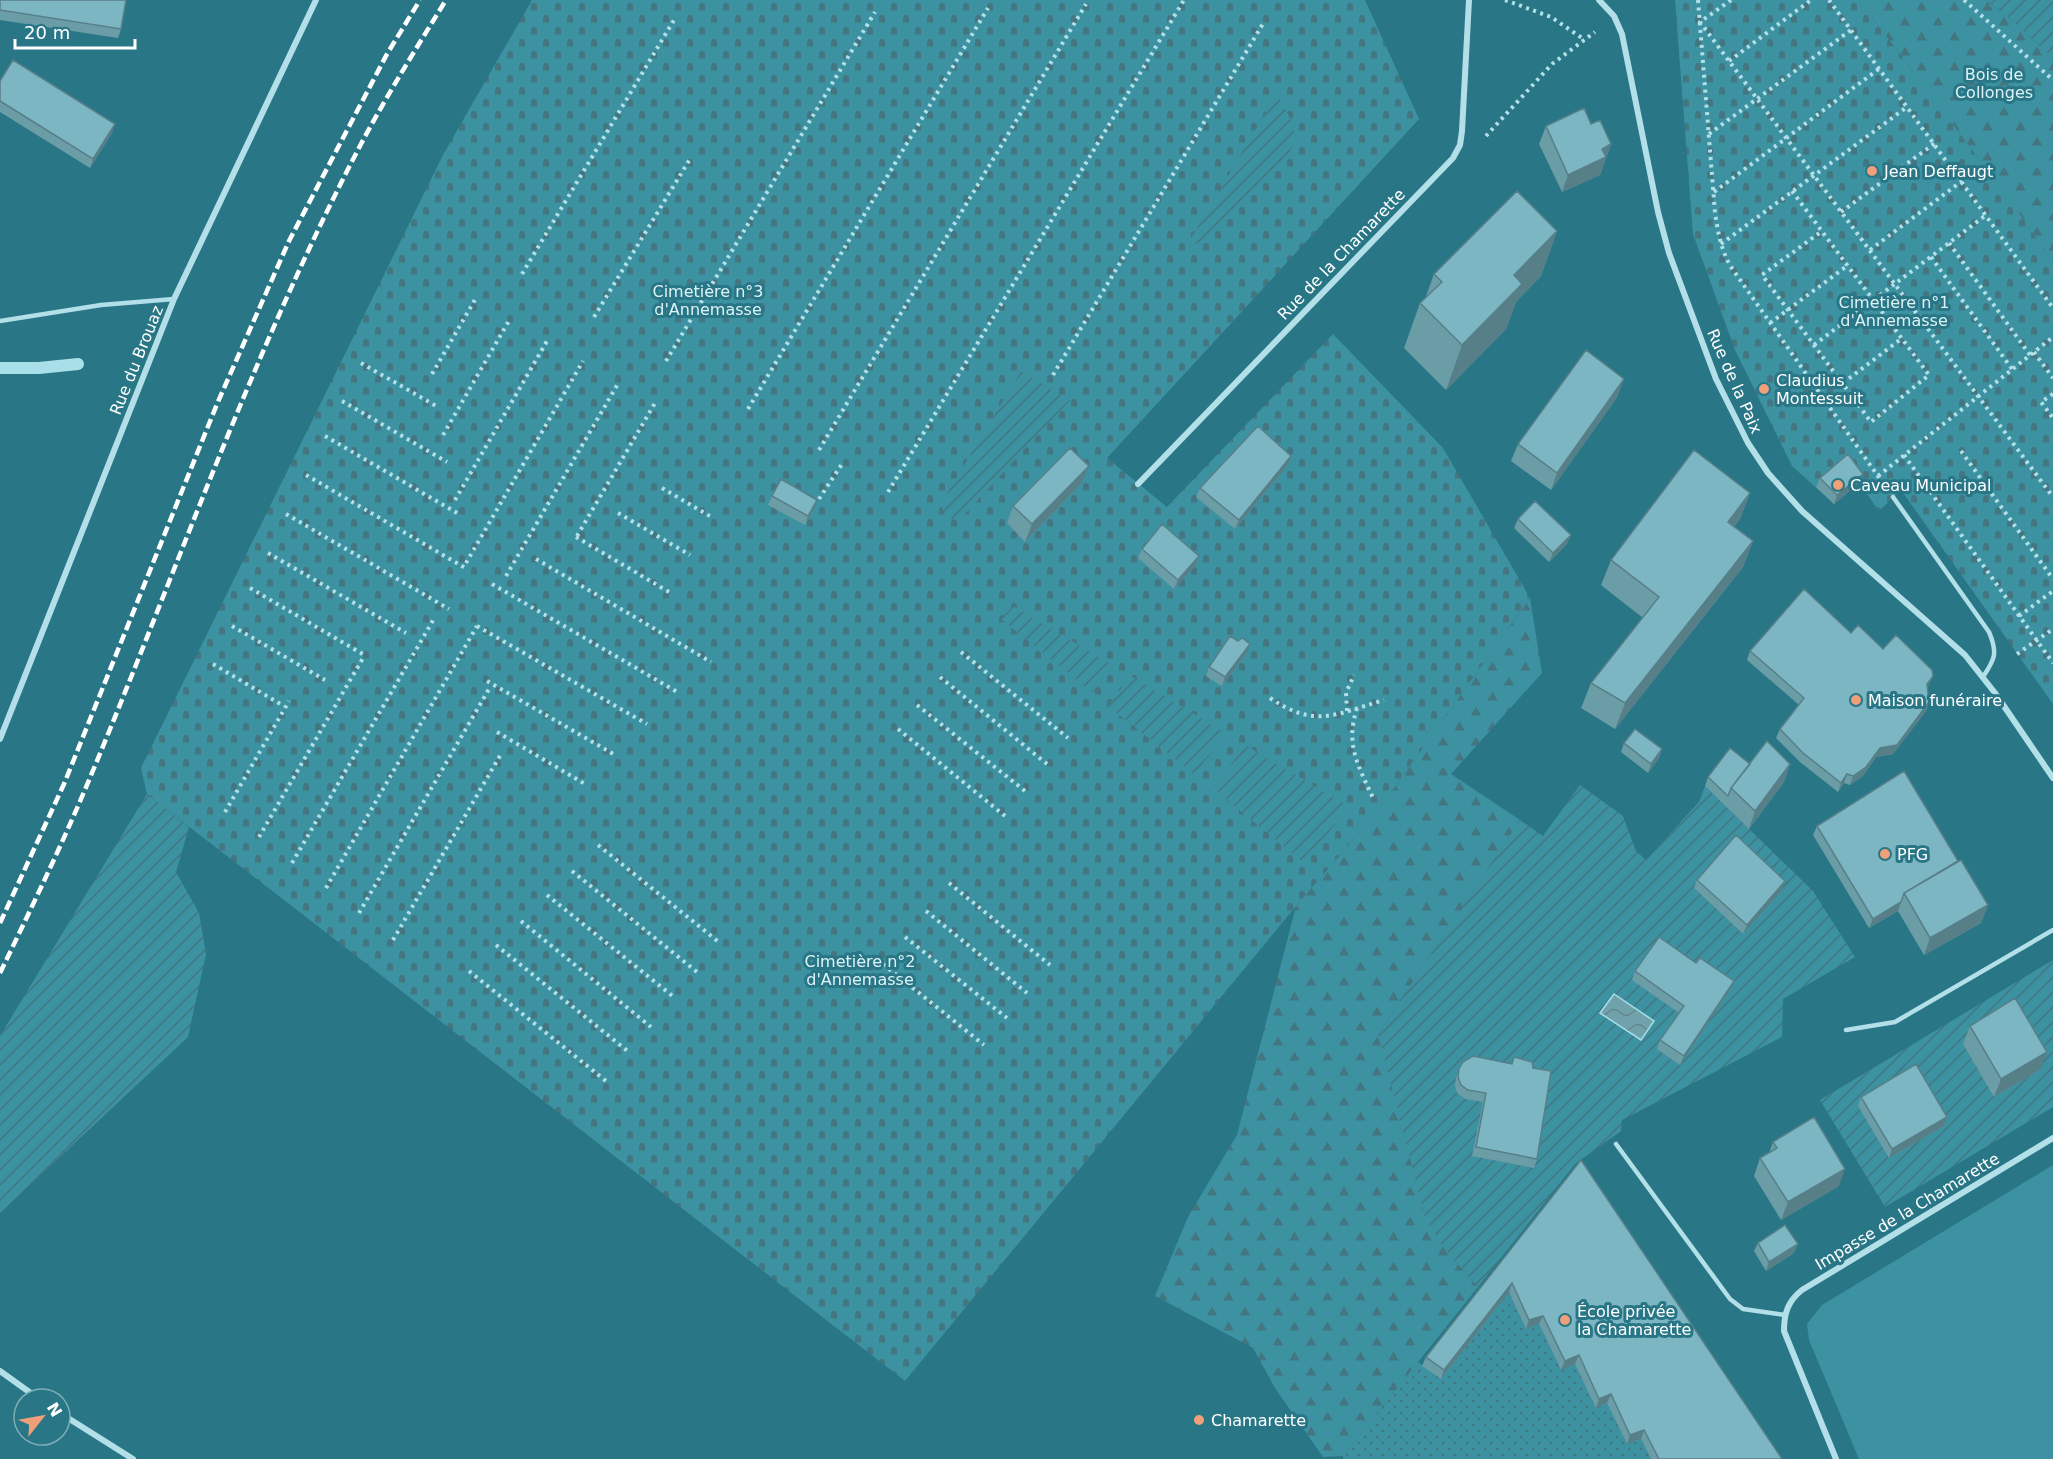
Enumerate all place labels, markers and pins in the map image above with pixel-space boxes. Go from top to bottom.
place label: Jean Deffaugt [1883,162,1993,181]
marker: Jean Deffaugt [1865,164,1879,178]
place label: Claudius Montessuit [1776,371,1863,408]
marker: Claudius Montessuit [1757,382,1771,396]
place label: Caveau Municipal [1850,476,1992,495]
marker: Caveau Municipal [1831,478,1845,492]
place label: Maison funéraire [1868,691,2002,710]
marker: Maison funéraire [1849,693,1863,707]
place label: PFG [1897,845,1928,864]
marker: PFG [1878,847,1892,861]
place label: École privée la Chamarette [1577,1302,1691,1339]
marker: École privée la Chamarette [1558,1313,1572,1327]
place label: Chamarette [1211,1411,1306,1430]
marker: Chamarette [1192,1413,1206,1427]

